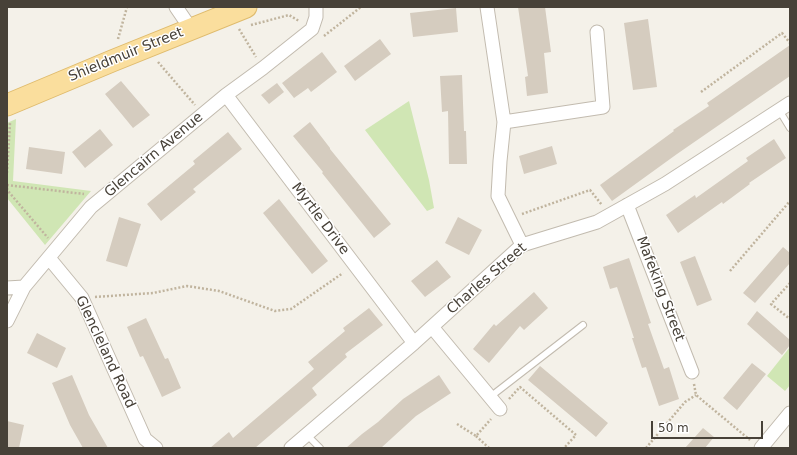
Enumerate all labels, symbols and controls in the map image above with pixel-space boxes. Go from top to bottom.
street label: Shieldmuir Street [66,24,186,86]
street label: Glencairn Avenue [101,109,207,201]
street label: Myrtle Drive [287,180,353,258]
street label: Mafeking Street [632,234,688,344]
street label: Charles Street [444,240,530,318]
street label: Glencleland Road [72,293,138,411]
scale bar [653,413,765,439]
text: 50 m [658,421,689,435]

